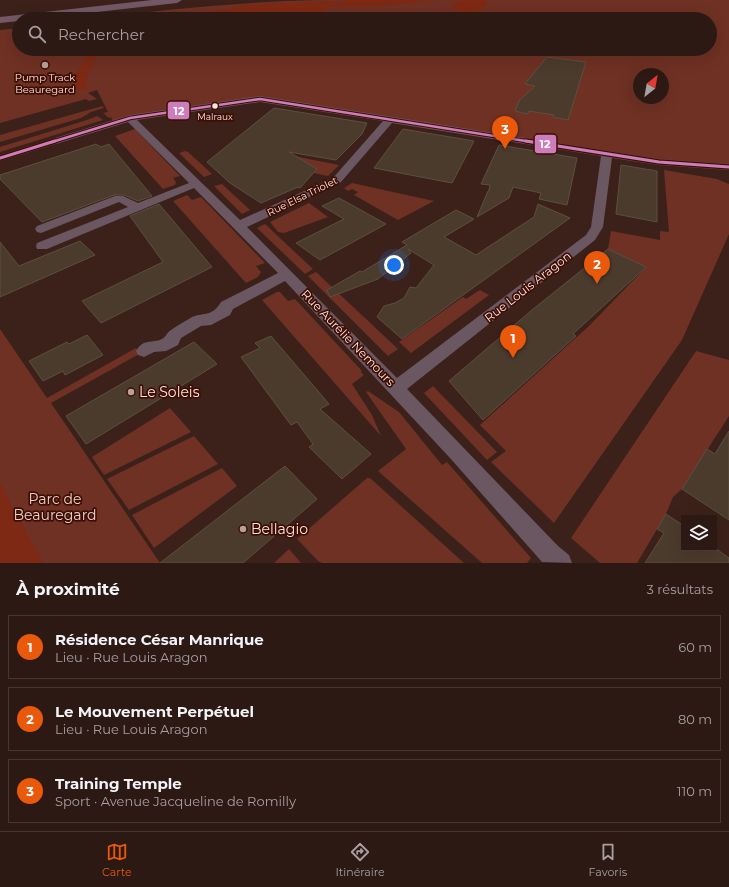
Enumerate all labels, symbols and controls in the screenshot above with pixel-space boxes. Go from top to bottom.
search box [12,12,717,56]
icon: search [26,23,48,45]
text: Rechercher [58,25,145,44]
marker: Pump Track Beauregard [40,60,50,70]
north arrow [633,68,669,104]
place label: Pump Track Beauregard [15,71,75,96]
line badge: 12 [167,101,190,120]
marker: Malraux [210,101,220,111]
text: 12 [174,104,185,118]
place label: Malraux [197,111,233,122]
pin: 3 [492,116,518,149]
line badge: 12 [534,134,557,154]
text: 12 [540,137,551,151]
street label: Rue Elsa Triolet [265,174,340,219]
street label: Rue Louis Aragon [481,248,574,325]
pin: 2 [584,251,610,284]
your location [384,255,404,275]
street label: Rue Aurélie Nemours [298,286,398,389]
pin: 1 [500,325,526,358]
place label: Le Soleis [139,383,200,401]
marker: Le Soleis [126,387,136,397]
park label: Parc de Beauregard [13,490,97,524]
map controls [681,515,717,551]
button: layers [681,515,717,551]
place label: Bellagio [251,520,308,538]
marker: Bellagio [238,524,248,534]
text: À proximité [16,579,120,599]
text: 3 résultats [647,581,713,597]
text: Résidence César Manrique [55,630,264,649]
text: 1 [27,639,33,655]
text: 60 m [678,639,712,655]
text: Lieu · Rue Louis Aragon [55,649,207,665]
text: Le Mouvement Perpétuel [55,702,254,721]
text: 2 [26,711,34,727]
text: 80 m [678,711,712,727]
text: Lieu · Rue Louis Aragon [55,721,207,737]
text: Training Temple [55,774,182,793]
text: 3 [26,783,34,799]
text: 110 m [677,783,712,799]
text: Sport · Avenue Jacqueline de Romilly [55,793,296,809]
tab: Carte [102,841,132,879]
tab: Itinéraire [336,841,385,879]
tab: Favoris [589,841,627,879]

